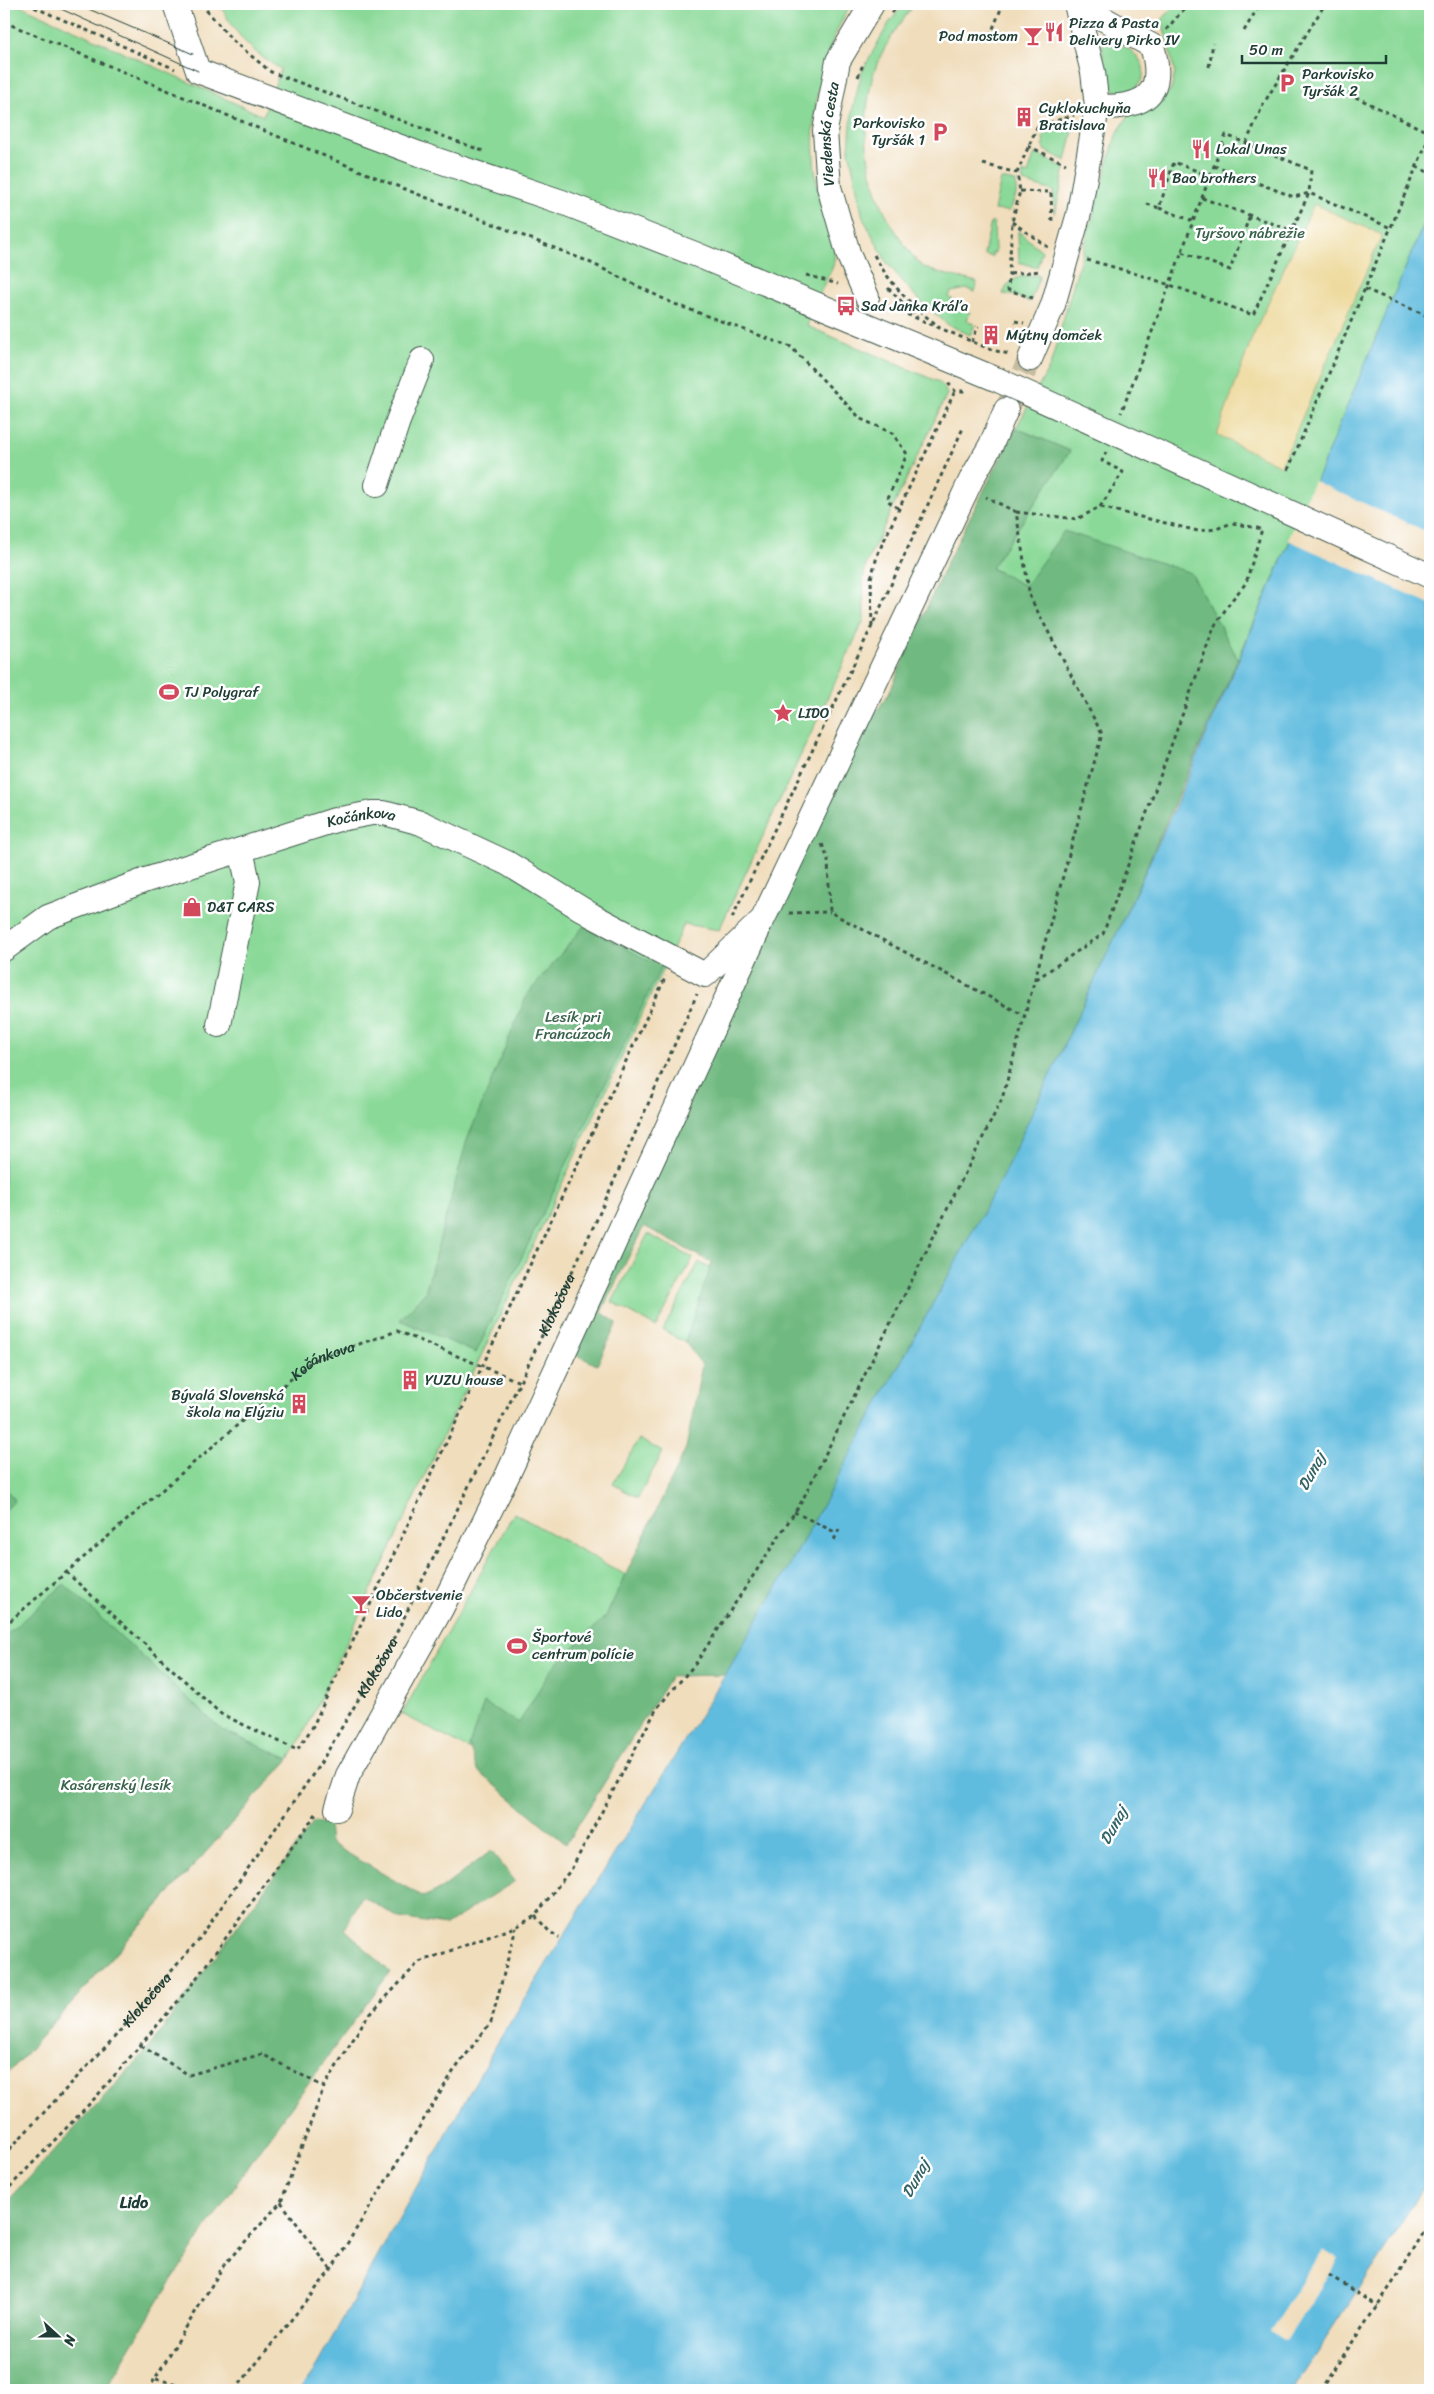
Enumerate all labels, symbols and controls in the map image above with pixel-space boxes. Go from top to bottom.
place label: Pizza & Pasta Delivery Pirko IV [1069,10,1180,53]
restaurant icon: Pizza & Pasta Delivery Pirko IV [1043,21,1065,43]
place label: Pod mostom [939,23,1018,49]
bar icon: Pod mostom [1022,25,1044,47]
scale bar [1242,32,1385,64]
text: 50 m [1249,37,1284,63]
place label: Parkovisko Tyršák 2 [1302,61,1374,104]
parking icon: Parkovisko Tyršák 2 [1276,72,1298,94]
street label: Viedenská cesta [812,79,847,187]
place label: Cyklokuchyňa Bratislava [1039,95,1131,138]
building icon: Cyklokuchyňa Bratislava [1013,106,1035,128]
place label: Parkovisko Tyršák 1 [853,110,925,153]
parking icon: Parkovisko Tyršák 1 [929,121,951,143]
place label: Lokal Unas [1216,136,1287,162]
restaurant icon: Lokal Unas [1190,138,1212,160]
place label: Bao brothers [1172,165,1257,191]
restaurant icon: Bao brothers [1146,167,1168,189]
park label: Tyršovo nábrežie [1195,220,1305,246]
place label: Sad Janka Kráľa [861,293,969,319]
bus stop icon: Sad Janka Kráľa [835,295,857,317]
place label: Mýtny domček [1006,322,1102,348]
building icon: Mýtny domček [980,324,1002,346]
place label: TJ Polygraf [184,679,260,705]
sports icon: TJ Polygraf [158,681,180,703]
place label: LIDO [798,700,830,726]
place icon: LIDO [772,702,794,724]
street label: Kočánkova [323,800,399,835]
place label: D&T CARS [207,894,275,920]
shop icon: D&T CARS [181,896,203,918]
park label: Lesík pri Francúzoch [535,1004,611,1047]
street label: Klokočova [531,1269,583,1340]
street label: Kočánkova [284,1333,359,1387]
place label: YUZU house [425,1367,503,1393]
building icon: YUZU house [399,1369,421,1391]
place label: Bývalá Slovenská škola na Elýziu [171,1382,284,1425]
building icon: Bývalá Slovenská škola na Elýziu [288,1393,310,1415]
water label: Dunaj [1289,1444,1335,1496]
place label: Občerstvenie Lido [376,1582,463,1625]
bar icon: Občerstvenie Lido [350,1593,372,1615]
place label: Športové centrum polície [532,1624,634,1667]
street label: Klokočova [349,1633,405,1703]
sports icon: Športové centrum polície [506,1635,528,1657]
park label: Kasárenský lesík [61,1772,171,1798]
water label: Dunaj [1091,1798,1137,1850]
street label: Klokočova [115,1966,179,2033]
water label: Dunaj [893,2151,939,2203]
district label: Lido [120,2188,149,2217]
north arrow [32,2312,82,2362]
text: N [56,2331,83,2350]

